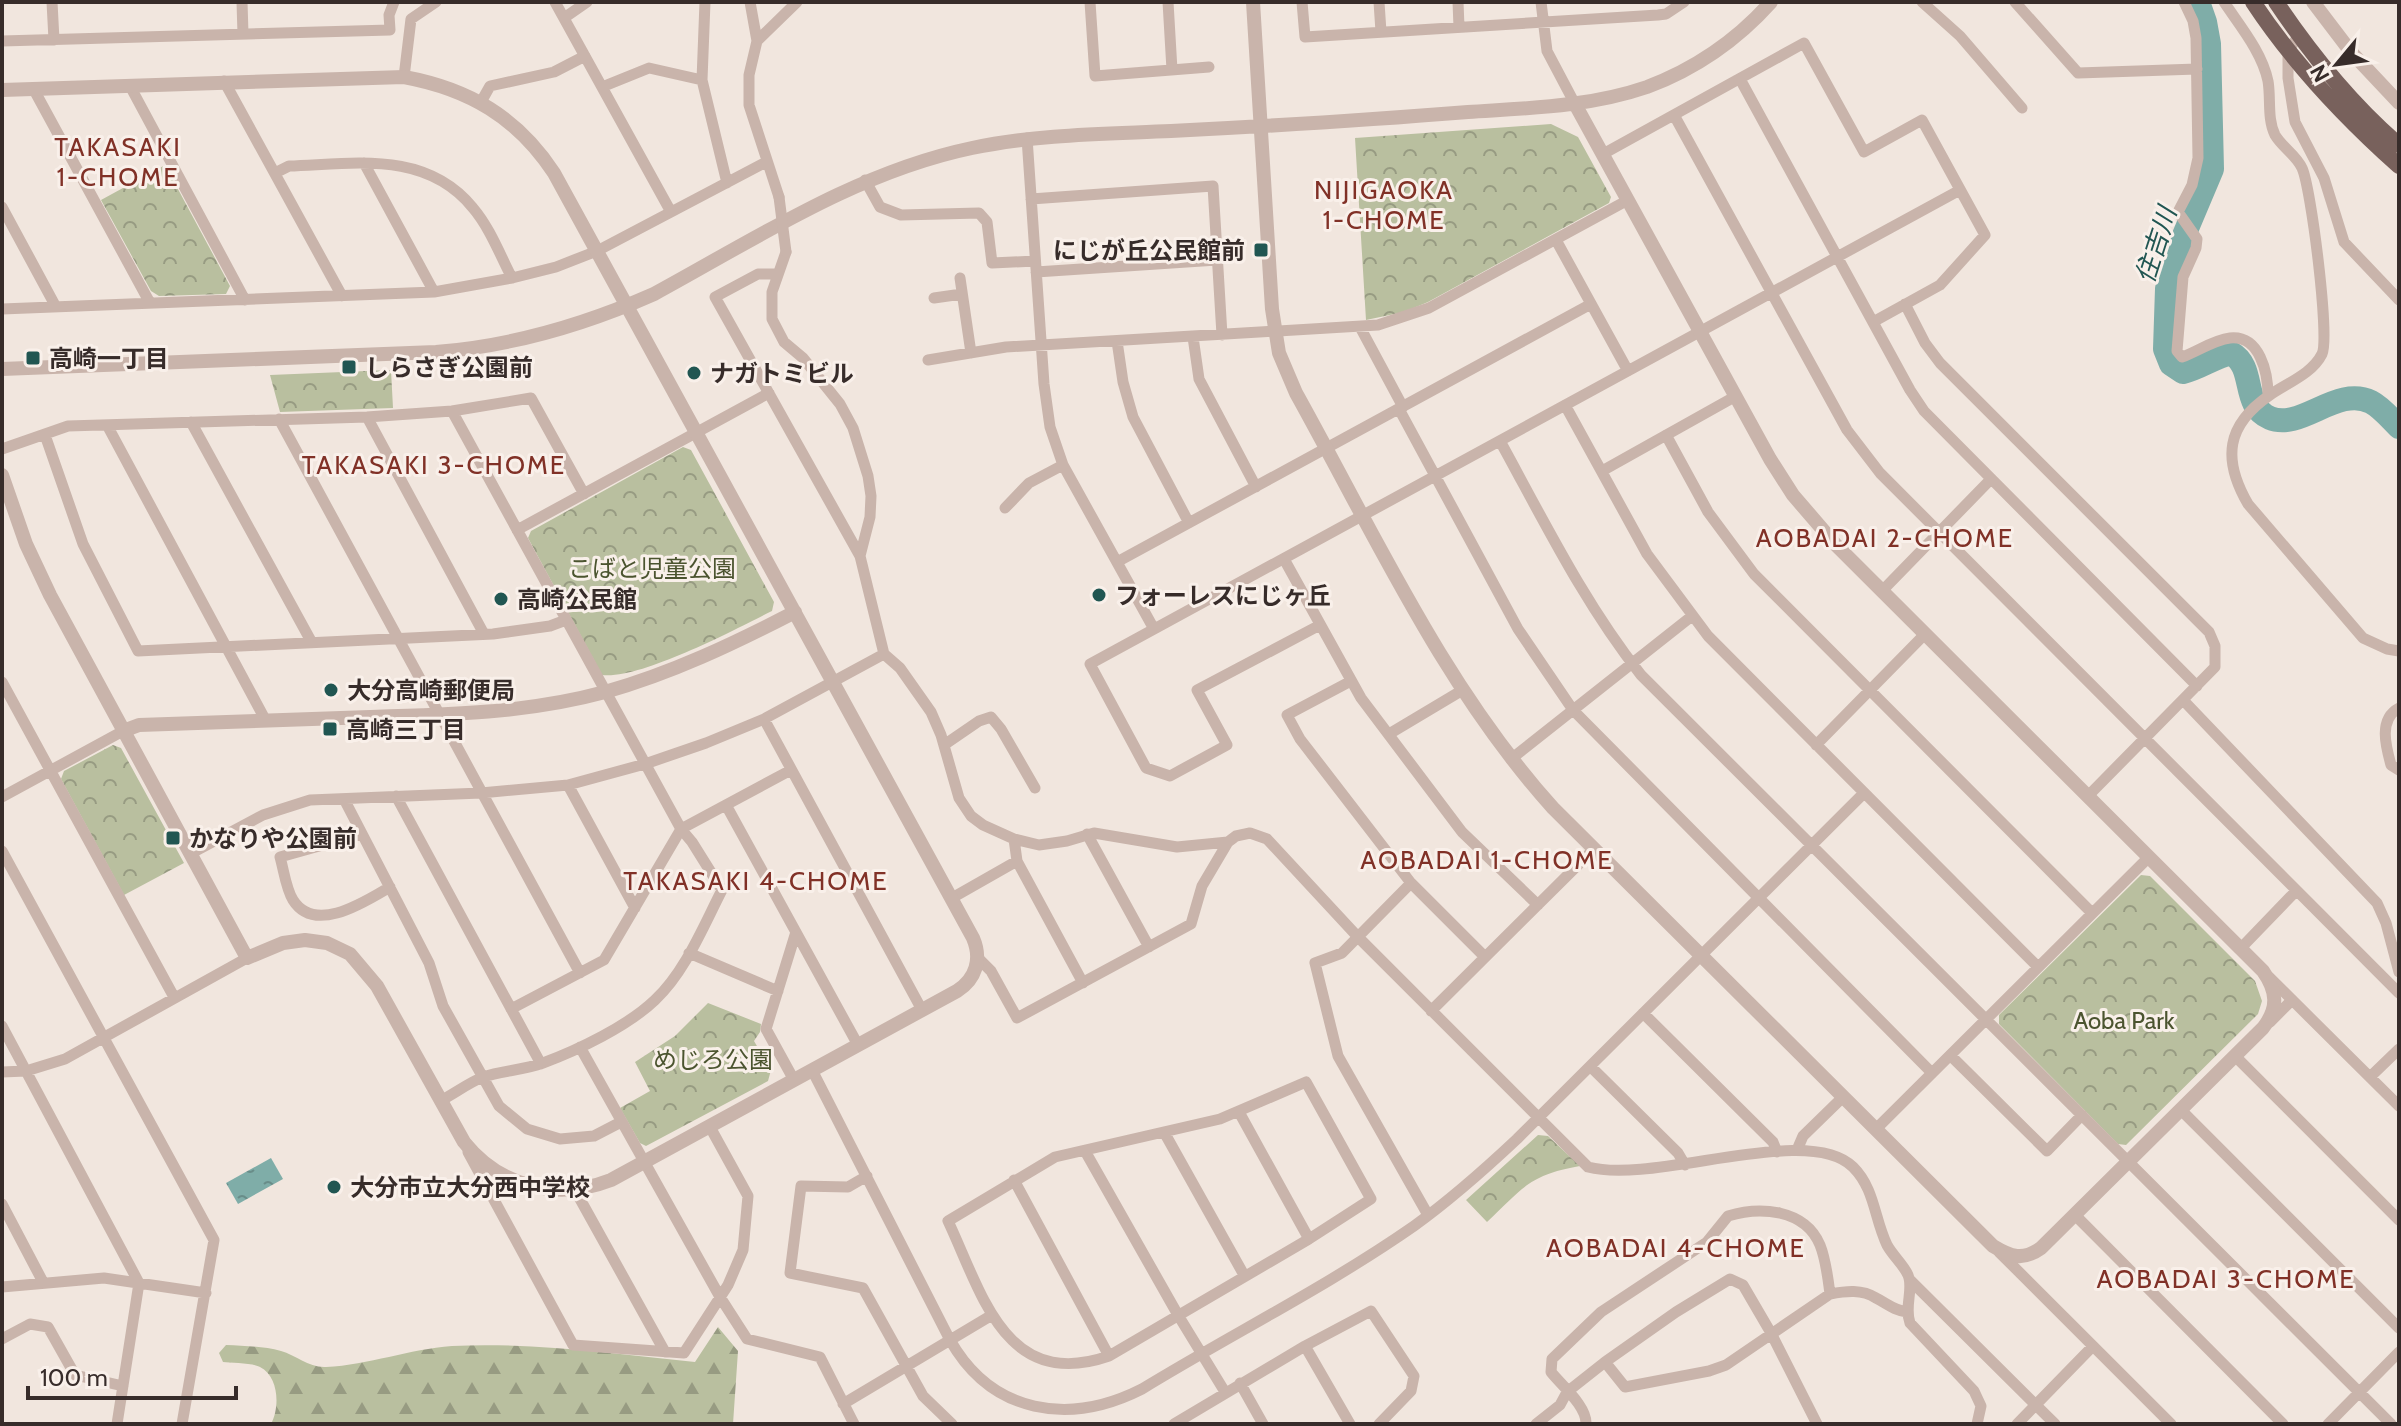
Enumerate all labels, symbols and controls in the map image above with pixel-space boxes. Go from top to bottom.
north arrow [2297,24,2377,104]
text: N [2304,60,2336,87]
district label: TAKASAKI 1-CHOME [54,131,182,193]
district label: NIJIGAOKA 1-CHOME [1314,174,1454,236]
water label: 住吉川 [2129,200,2184,287]
place label: にじが丘公民館前 [1053,236,1245,265]
marker: にじが丘公民館前 [1252,241,1270,259]
place label: 高崎一丁目 [49,344,169,373]
marker: 高崎一丁目 [24,349,42,367]
place label: しらさぎ公園前 [365,353,533,382]
marker: しらさぎ公園前 [340,358,358,376]
place label: ナガトミビル [710,359,854,388]
marker: ナガトミビル [685,364,703,382]
district label: TAKASAKI 3-CHOME [302,449,566,481]
district label: AOBADAI 2-CHOME [1756,522,2014,554]
park label: こばと児童公園 [568,554,736,583]
place label: フォーレスにじヶ丘 [1115,581,1331,610]
place label: 高崎公民館 [517,585,637,614]
marker: フォーレスにじヶ丘 [1090,586,1108,604]
marker: 高崎公民館 [492,590,510,608]
place label: 大分高崎郵便局 [347,676,515,705]
marker: 大分高崎郵便局 [322,681,340,699]
place label: 高崎三丁目 [346,715,466,744]
marker: 高崎三丁目 [321,720,339,738]
place label: かなりや公園前 [189,824,357,853]
marker: かなりや公園前 [164,829,182,847]
district label: AOBADAI 1-CHOME [1360,844,1614,876]
district label: TAKASAKI 4-CHOME [623,865,889,897]
park label: Aoba Park [2073,1006,2175,1035]
park label: めじろ公園 [653,1045,773,1074]
place label: 大分市立大分西中学校 [350,1173,590,1202]
marker: 大分市立大分西中学校 [325,1178,343,1196]
district label: AOBADAI 4-CHOME [1546,1232,1806,1264]
district label: AOBADAI 3-CHOME [2096,1263,2356,1295]
scale bar [28,1350,236,1400]
text: 100 m [40,1363,108,1392]

